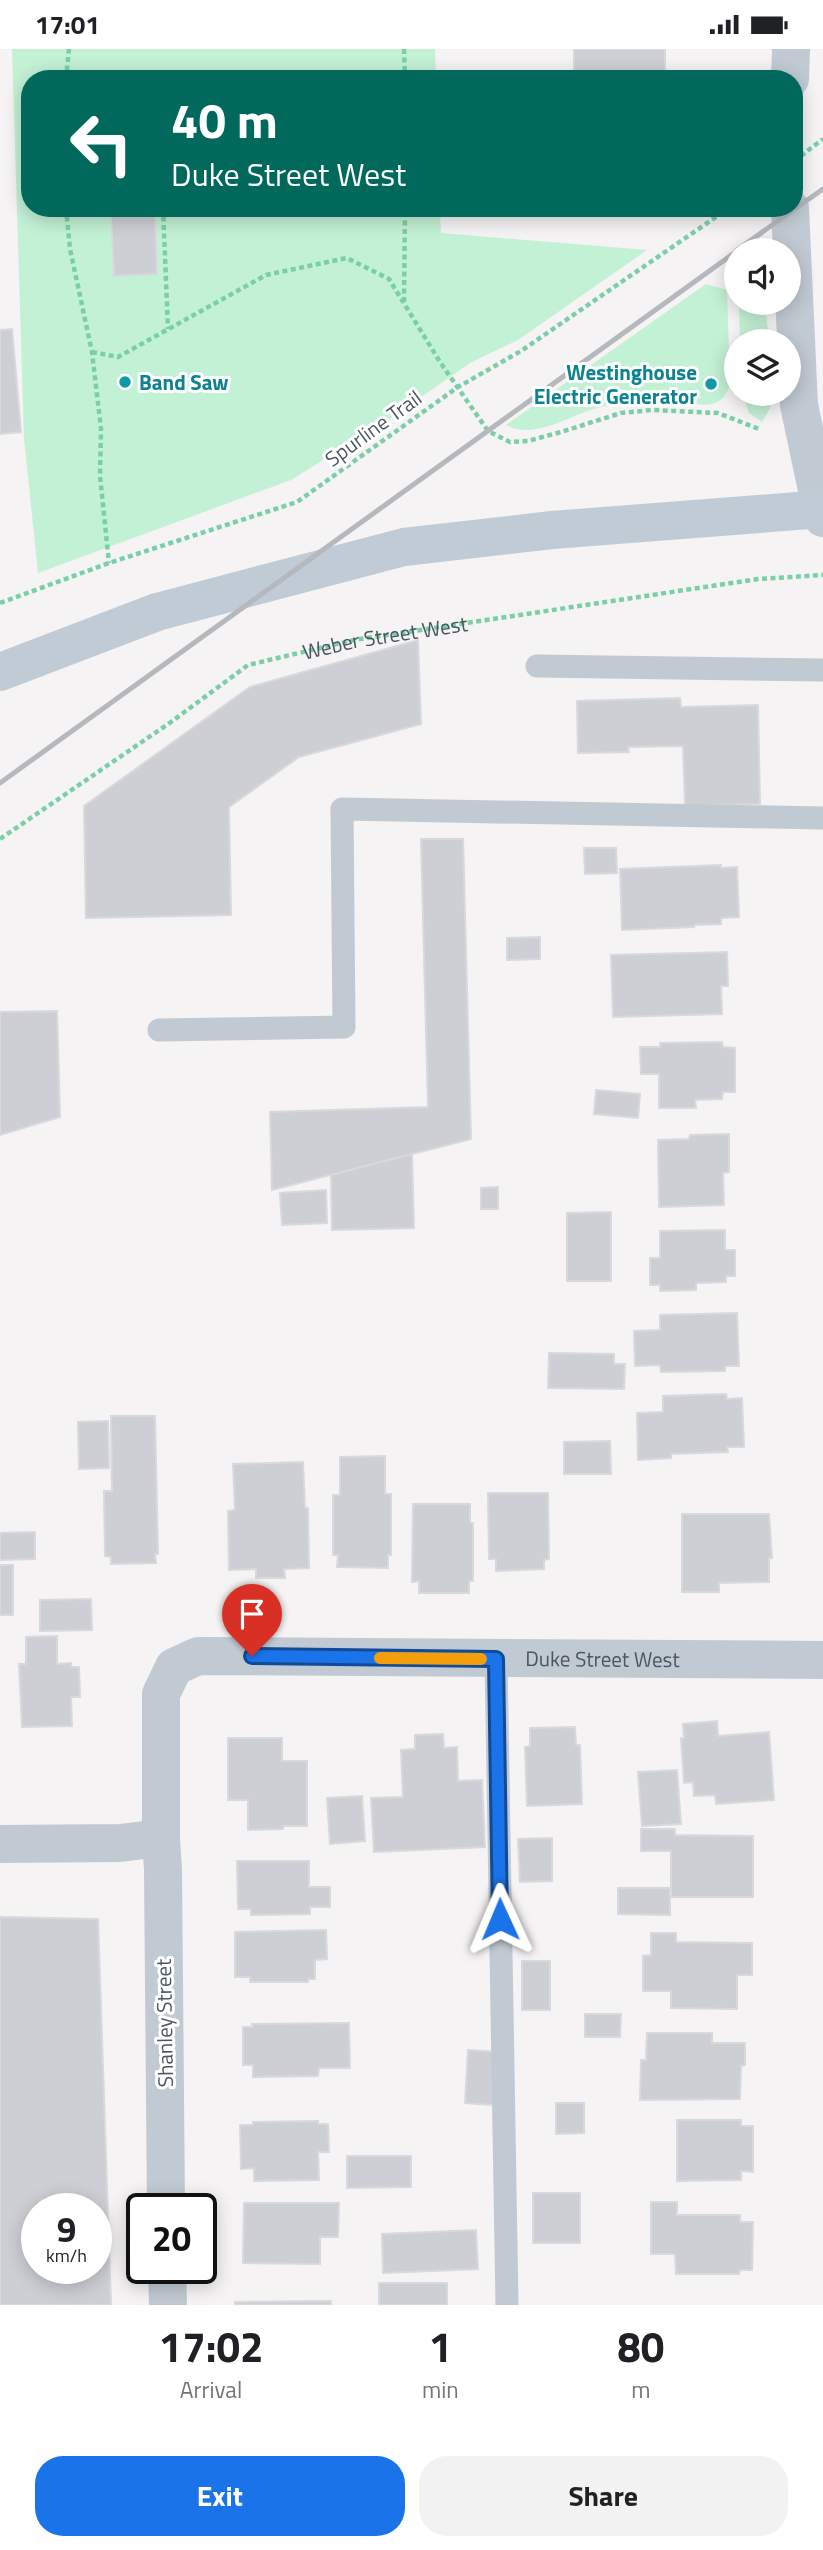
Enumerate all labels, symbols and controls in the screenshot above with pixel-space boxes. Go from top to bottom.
text: 17:01 [35,5,100,44]
text: 40 m [171,82,278,157]
icon: left [56,98,147,189]
text: Duke Street West [171,150,406,198]
map controls [724,238,801,406]
button: sound [724,238,801,315]
button: layers [724,329,801,406]
place label: Westinghouse Electric Generator [534,356,697,412]
place label: Band Saw [139,366,229,398]
marker: Band Saw [117,374,133,390]
marker: Westinghouse Electric Generator [703,376,719,392]
street label: Spurline Trail [318,382,428,474]
street label: Weber Street West [299,607,470,668]
pin [222,1584,282,1656]
icon: arrive [233,1595,271,1633]
street label: Duke Street West [525,1642,681,1675]
position arrow [463,1882,537,1956]
street label: Shanley Street [147,1958,181,2088]
speed limit sign: 20 [126,2193,217,2284]
text: 9 [57,2202,76,2256]
text: km/h [46,2242,87,2269]
text: 17:02 [159,2314,263,2378]
text: 1 [429,2314,452,2378]
text: 80 [617,2314,664,2378]
text: Arrival [180,2372,242,2407]
text: min [422,2372,459,2407]
text: m [631,2372,650,2407]
button: Exit [35,2456,405,2536]
button: Share [419,2456,788,2536]

